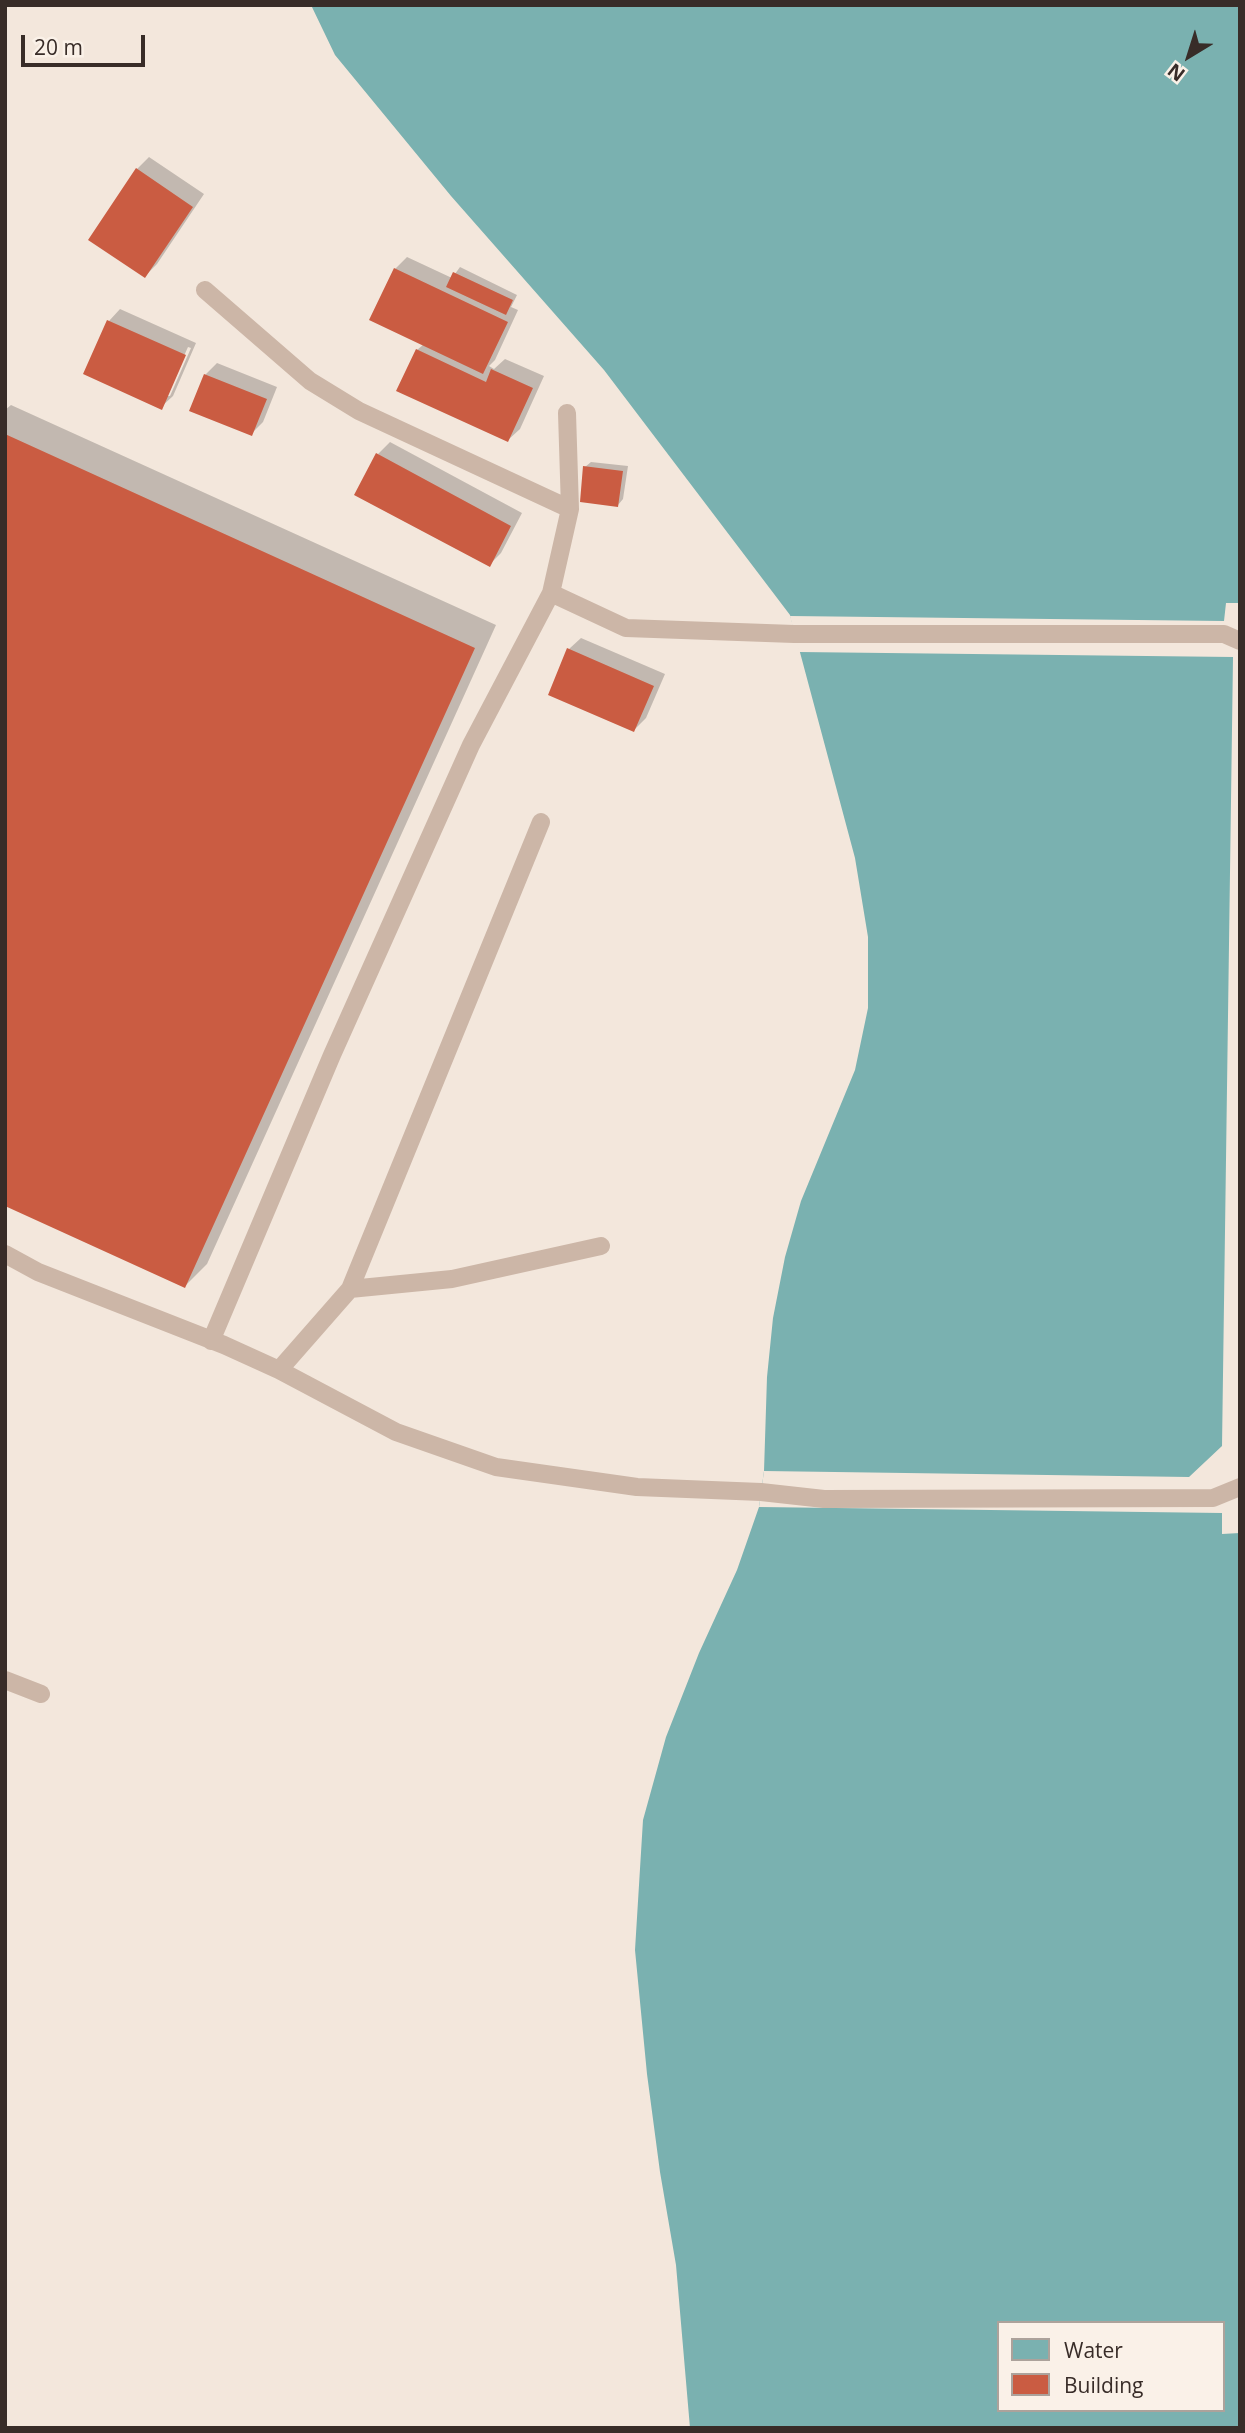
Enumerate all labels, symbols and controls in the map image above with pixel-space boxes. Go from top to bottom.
scale bar [24,21,149,65]
north arrow [1154,21,1224,91]
text: 20 m [34,33,83,61]
text: N [1162,58,1190,88]
legend [996,2321,1224,2412]
text: Water [1064,2336,1123,2364]
text: Building [1064,2371,1143,2399]

